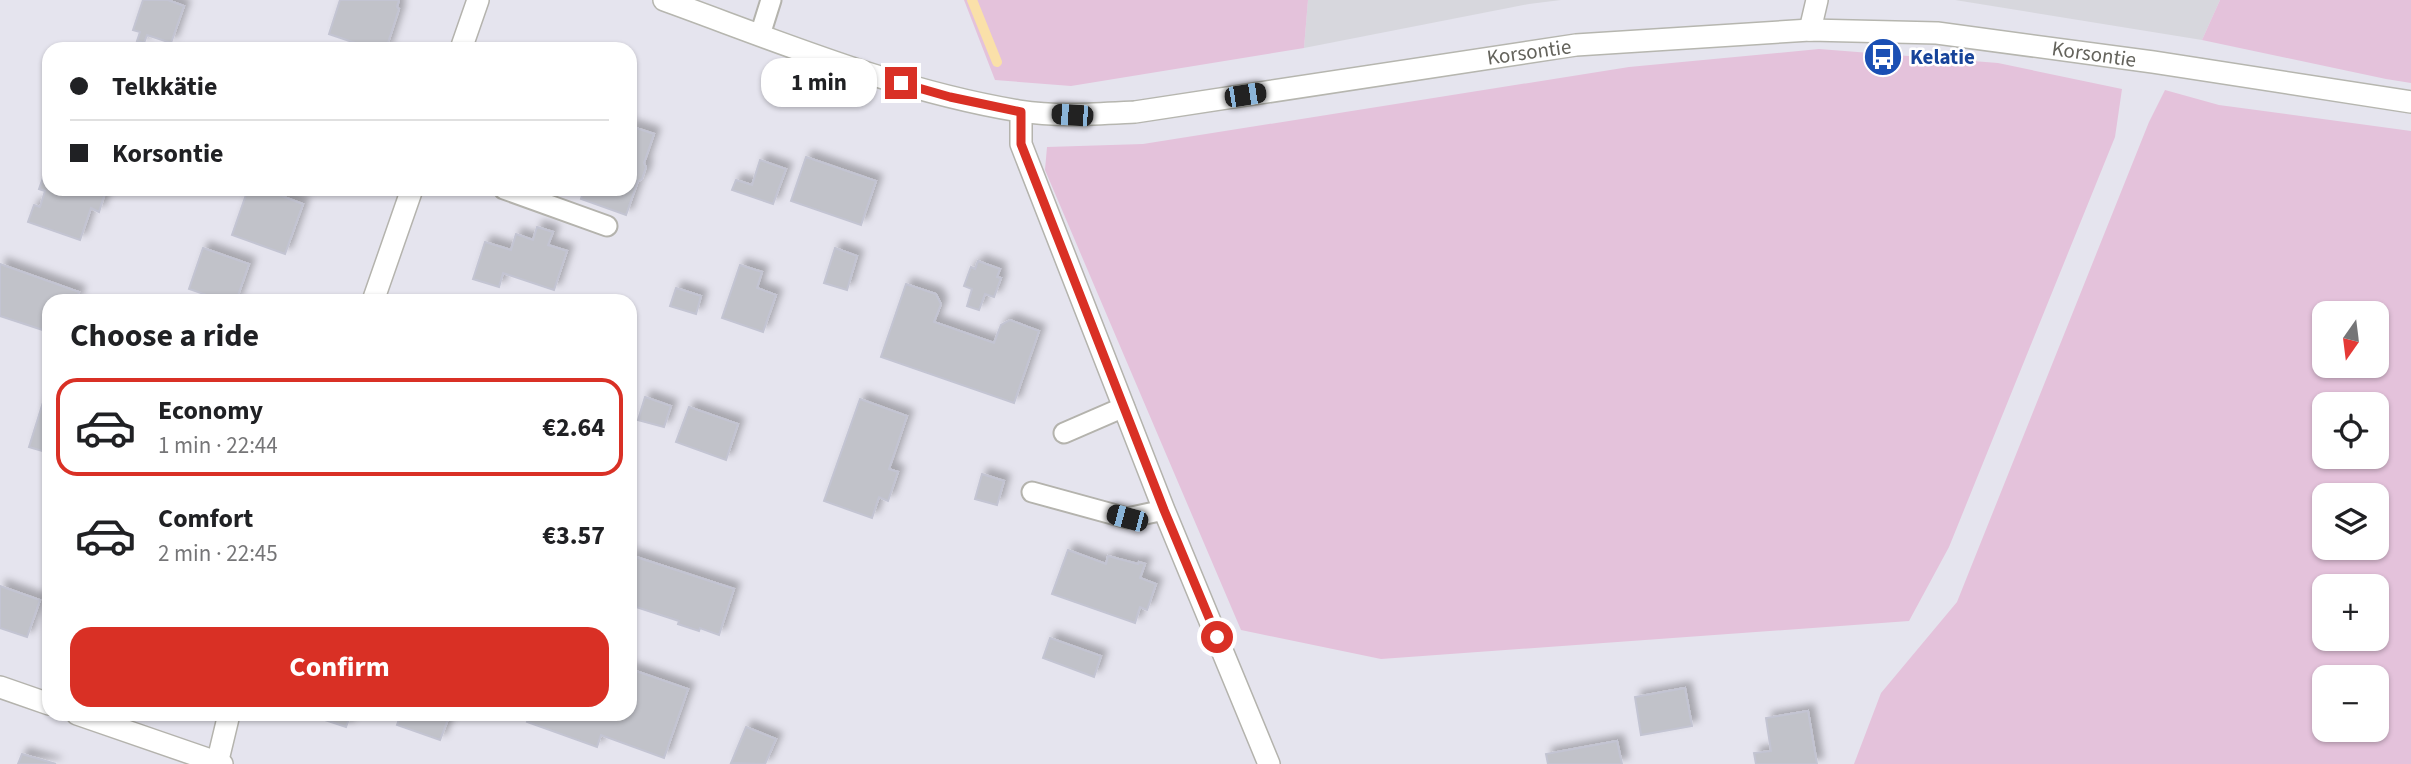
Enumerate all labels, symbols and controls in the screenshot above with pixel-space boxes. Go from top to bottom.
street label: Korsontie [1485,31,1573,73]
street label: Korsontie [2050,33,2138,75]
bus stop icon: Kelatie [1862,36,1904,78]
place label: Kelatie [1910,42,1975,72]
callout: 1 min [761,58,876,108]
text: 1 min [791,66,847,99]
route end [885,67,917,99]
text: Telkkätie [112,68,217,105]
car [1223,81,1268,109]
car [1051,103,1094,127]
text: Korsontie [112,135,224,172]
north arrow [2312,301,2389,378]
map controls [2312,301,2389,742]
text: Choose a ride [70,313,259,359]
text: Economy [158,392,263,429]
button: locate [2312,392,2389,469]
icon: car [74,396,137,459]
text: €2.64 [542,409,605,446]
text: 1 min · 22:44 [158,429,278,462]
button: layers [2312,483,2389,560]
text: Comfort [158,500,253,537]
car [1104,502,1151,534]
icon: car [74,504,137,567]
text: €3.57 [542,517,605,554]
text: 2 min · 22:45 [158,537,278,570]
button: + [2312,574,2389,651]
route start [1201,621,1233,653]
button: Confirm [70,627,609,707]
button: − [2312,665,2389,742]

